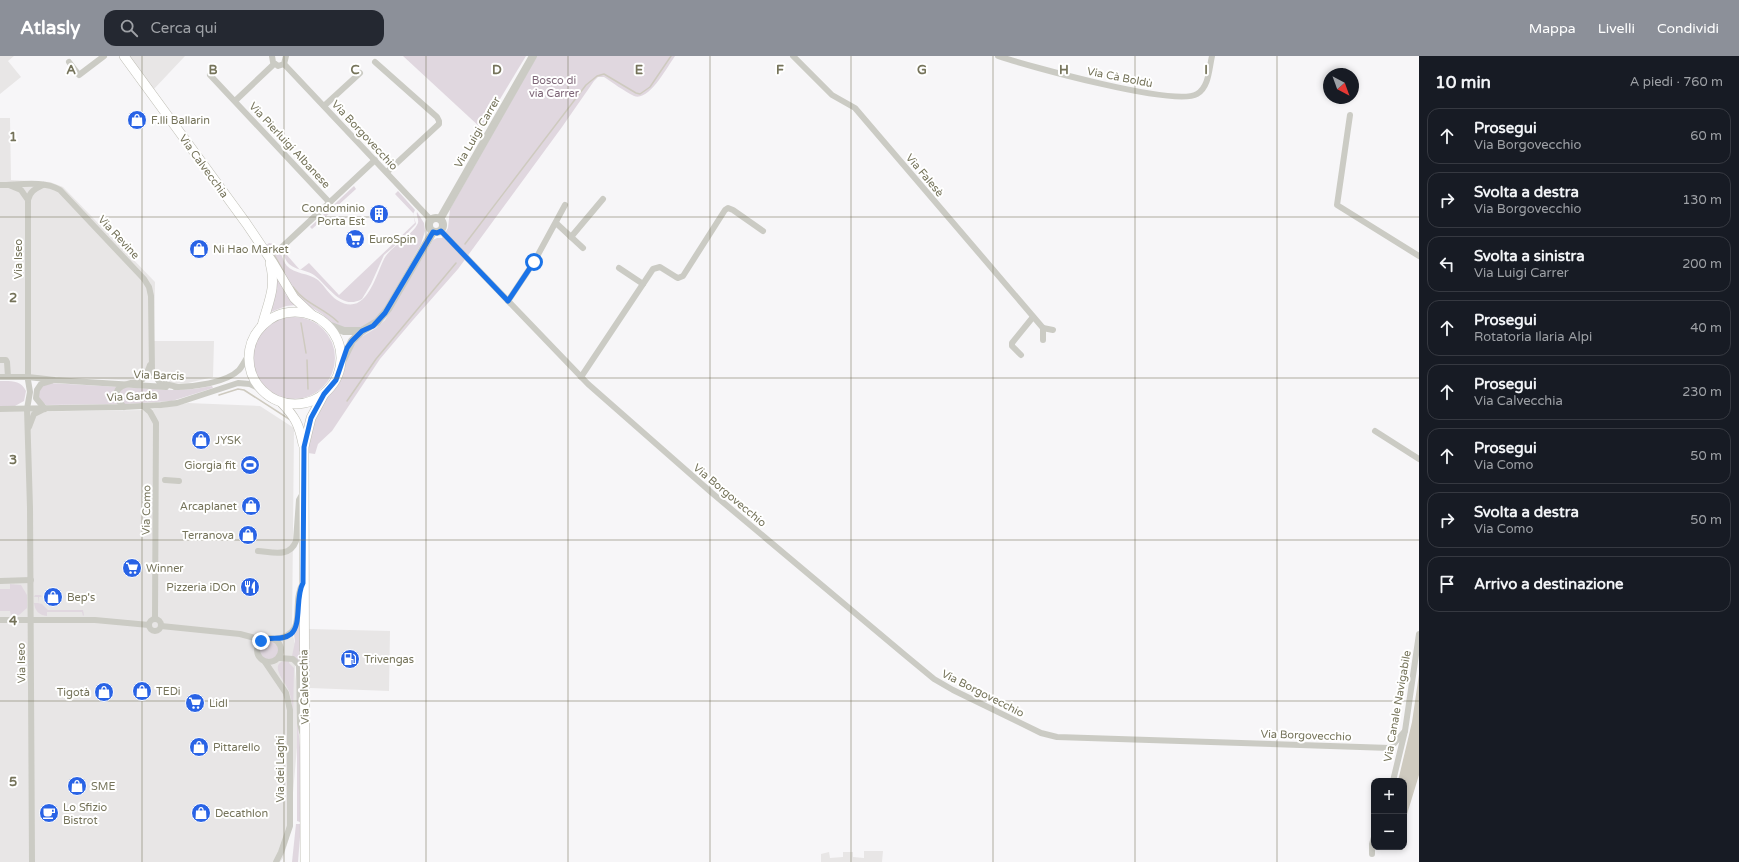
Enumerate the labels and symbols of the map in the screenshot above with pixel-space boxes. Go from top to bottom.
text: A [66,62,76,78]
text: B [208,62,218,78]
text: C [350,62,360,78]
text: D [492,62,502,78]
text: E [635,62,643,78]
text: F [776,62,784,78]
text: G [917,62,927,78]
text: H [1059,62,1069,78]
text: I [1204,62,1208,78]
street label: Via Cà Boldù [1086,65,1154,90]
north arrow [1323,68,1359,104]
park label: Bosco di via Carrer [529,74,580,100]
street label: Via Luigi Carrer [452,94,503,170]
street label: Via Borgovecchio [329,98,401,173]
street label: Via Pierluigi Albanese [246,100,333,191]
shop icon: F.lli Ballarin [126,109,148,131]
place label: F.lli Ballarin [151,114,210,127]
text: 1 [9,129,17,145]
street label: Via Calvecchia [176,132,231,201]
street label: Via Falesè [903,151,946,199]
place label: Condominio Porta Est [302,202,365,228]
building icon: Condominio Porta Est [368,203,390,225]
street label: Via Revine [95,213,142,262]
supermarket icon: EuroSpin [344,228,366,250]
place label: EuroSpin [369,233,416,246]
street label: Via Iseo [12,238,25,279]
shop icon: Ni Hao Market [188,238,210,260]
place label: Ni Hao Market [213,243,289,256]
route start [525,253,543,271]
text: 2 [9,290,17,306]
street label: Via Barcis [133,368,185,383]
street label: Via Garda [106,389,158,404]
shop icon: JYSK [190,429,212,451]
place label: JYSK [215,434,242,447]
text: 3 [9,452,17,468]
sports icon: Giorgia fit [239,454,261,476]
place label: Giorgia fit [184,459,236,472]
street label: Via Borgovecchio [691,461,769,530]
street label: Via Como [140,484,153,535]
shop icon: Arcaplanet [240,495,262,517]
place label: Arcaplanet [180,500,237,513]
shop icon: Terranova [237,524,259,546]
place label: Terranova [182,529,234,542]
supermarket icon: Winner [121,557,143,579]
place label: Winner [146,562,184,575]
restaurant icon: Pizzeria iDOn [239,576,261,598]
place label: Pizzeria iDOn [166,581,236,594]
shop icon: Bep's [42,586,64,608]
place label: Bep's [67,591,95,604]
text: 4 [9,613,18,629]
route end [252,632,270,650]
street label: Via Iseo [15,642,28,683]
fuel station icon: Trivengas [339,648,361,670]
street label: Via Calvecchia [297,649,312,725]
street label: Via Canale Navigabile [1381,649,1414,763]
place label: Trivengas [364,653,414,666]
street label: Via Borgovecchio [939,667,1027,720]
shop icon: TEDi [131,680,153,702]
shop icon: Tigotà [93,681,115,703]
place label: TEDi [156,685,181,698]
place label: Tigotà [57,686,90,699]
supermarket icon: Lidl [184,692,206,714]
place label: Lidl [209,697,228,710]
street label: Via Borgovecchio [1260,727,1352,744]
shop icon: Pittarello [188,736,210,758]
street label: Via dei Laghi [274,736,287,802]
place label: Pittarello [213,741,260,754]
text: 5 [9,774,17,790]
shop icon: SME [66,775,88,797]
place label: SME [91,780,115,793]
place label: Lo Sfizio Bistrot [63,801,108,827]
cafe icon: Lo Sfizio Bistrot [38,802,60,824]
shop icon: Decathlon [190,802,212,824]
place label: Decathlon [215,807,268,820]

